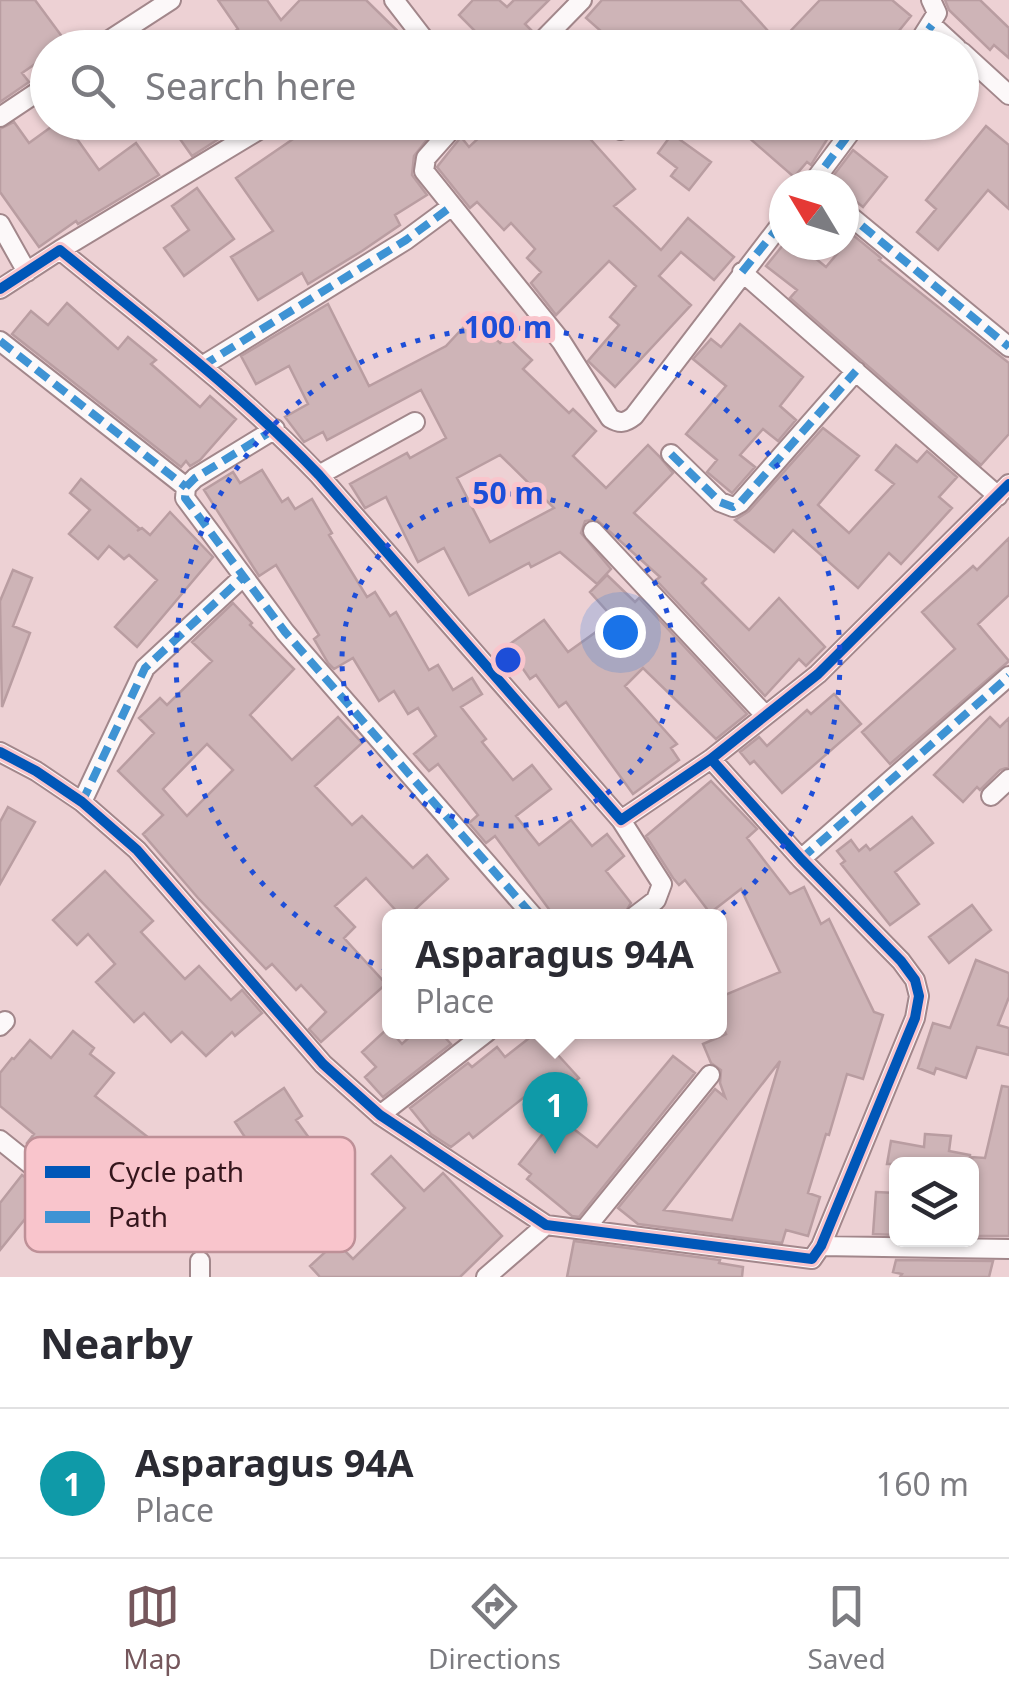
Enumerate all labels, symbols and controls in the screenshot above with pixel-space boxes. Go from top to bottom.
search box [30,30,979,140]
icon: search [65,58,120,113]
text: Search here [145,59,356,111]
north arrow [769,170,859,260]
text: 100 m [464,306,552,347]
text: 50 m [472,472,544,513]
your location [595,607,646,658]
centre of rings [490,642,526,678]
popup [382,909,727,1039]
text: Asparagus 94A [415,927,694,979]
text: Place [415,979,494,1022]
pin: 1 [522,1072,588,1154]
legend [25,1137,355,1252]
text: Cycle path [108,1152,244,1190]
map controls [889,1157,979,1247]
button: layers [889,1157,979,1247]
text: Path [108,1197,168,1235]
text: Nearby [40,1314,193,1371]
text: Asparagus 94A [135,1436,414,1488]
text: 1 [63,1462,82,1505]
text: 160 m [876,1462,969,1505]
text: Place [135,1488,214,1531]
tab: Map [123,1579,182,1677]
tab: Directions [428,1579,561,1677]
tab: Saved [807,1579,886,1677]

